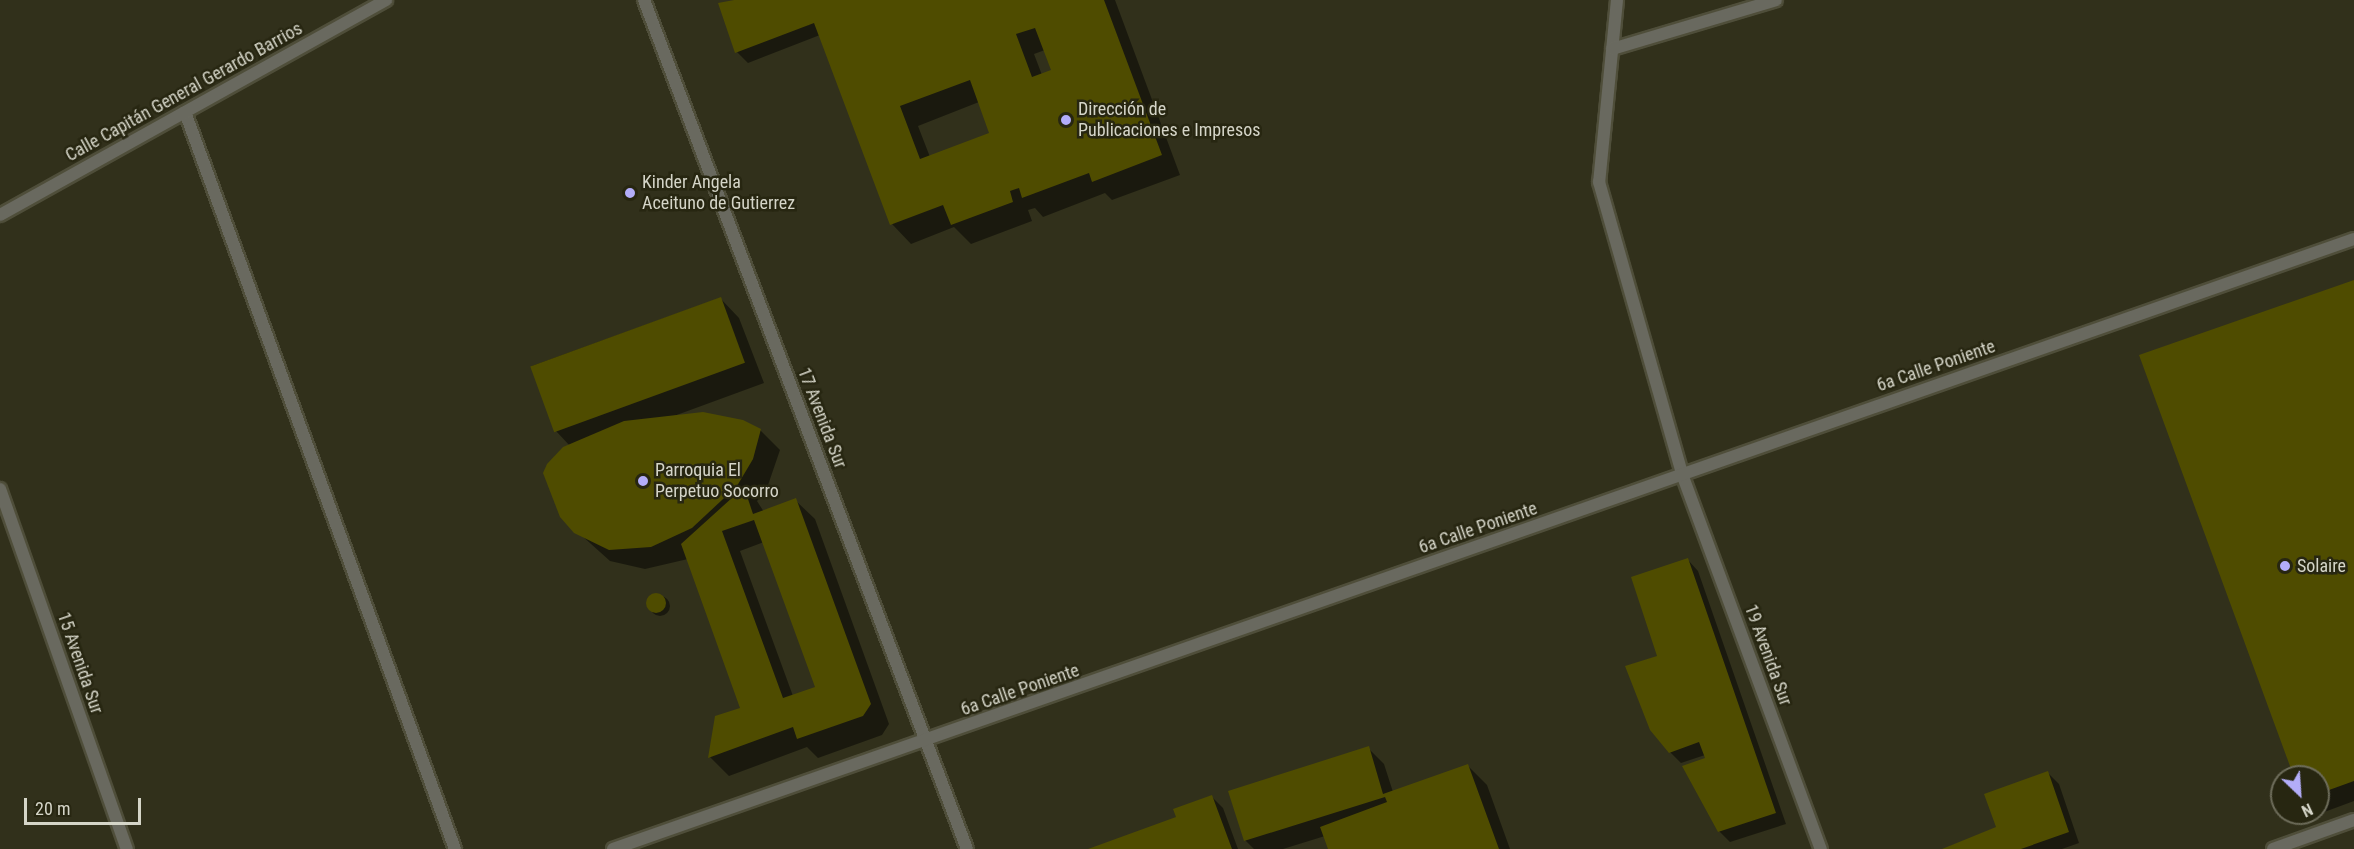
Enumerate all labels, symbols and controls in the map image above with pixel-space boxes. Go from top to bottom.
street label: Calle Capitán General Gerardo Barrios [62,18,306,166]
place label: Dirección de Publicaciones e Impresos [1078,99,1260,142]
marker: Dirección de Publicaciones e Impresos [1059,113,1073,127]
place label: Kinder Angela Aceituno de Gutierrez [642,172,795,214]
marker: Kinder Angela Aceituno de Gutierrez [623,186,637,200]
street label: 6a Calle Poniente [1874,336,1998,396]
street label: 17 Avenida Sur [793,365,851,471]
place label: Parroquia El Perpetuo Socorro [655,460,779,502]
marker: Parroquia El Perpetuo Socorro [636,474,650,488]
street label: 6a Calle Poniente [1416,498,1540,558]
place label: Solaire [2297,555,2346,577]
marker: Solaire [2278,559,2292,573]
street label: 19 Avenida Sur [1740,602,1796,708]
street label: 15 Avenida Sur [53,609,107,717]
street label: 6a Calle Poniente [958,660,1082,720]
north arrow [2270,765,2330,825]
scale bar [27,786,144,824]
text: 20 m [35,798,70,819]
text: N [2299,799,2315,821]

